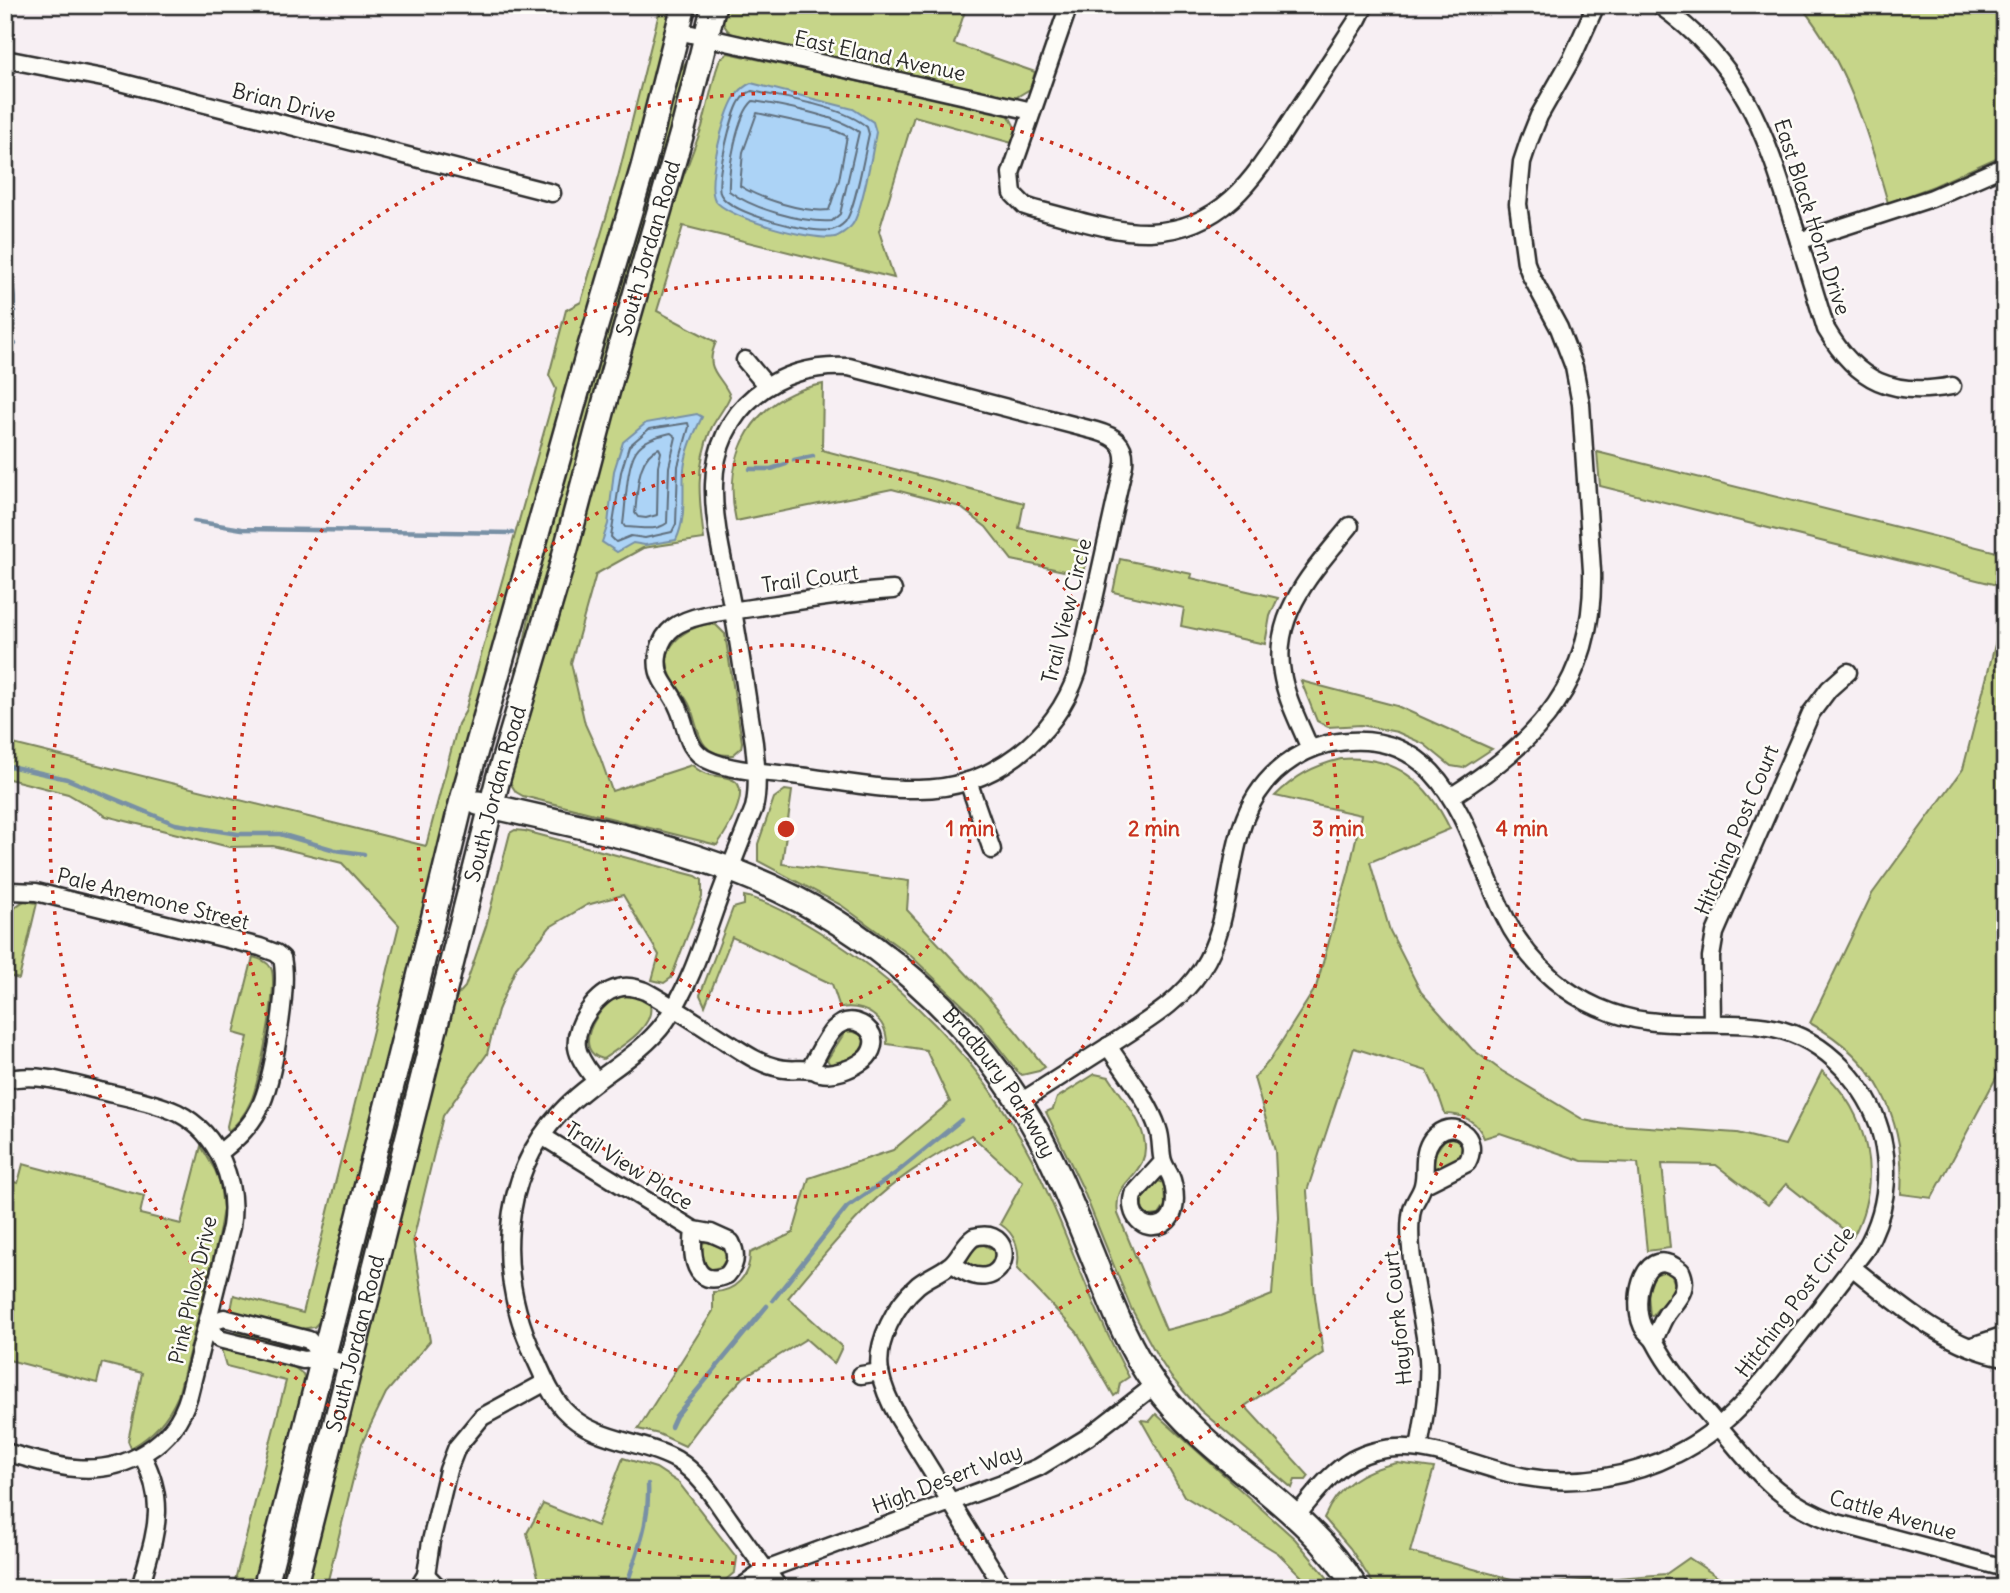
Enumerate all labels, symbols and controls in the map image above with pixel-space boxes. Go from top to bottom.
street label: East Eland Avenue [792,24,968,87]
street label: Brian Drive [230,77,339,128]
street label: East Black Horn Drive [1768,115,1857,318]
street label: South Jordan Road [610,157,686,339]
street label: Trail View Circle [1035,536,1098,686]
street label: Trail Court [760,558,860,599]
street label: South Jordan Road [458,703,532,885]
street label: Hitching Post Court [1689,741,1785,919]
text: 1 min [946,815,994,842]
text: 2 min [1128,815,1180,842]
text: 3 min [1312,815,1364,842]
text: 4 min [1496,815,1548,842]
centre of rings [774,817,798,841]
street label: Pale Anemone Street [54,862,252,935]
street label: Bradbury Parkway [937,1001,1062,1162]
street label: Trail View Place [560,1115,698,1216]
street label: Pink Phlox Drive [162,1213,223,1367]
street label: Hitching Post Circle [1729,1221,1860,1383]
street label: Hayfork Court [1377,1250,1418,1387]
street label: South Jordan Road [320,1252,390,1435]
street label: High Desert Way [868,1438,1026,1520]
street label: Cattle Avenue [1826,1483,1960,1546]

